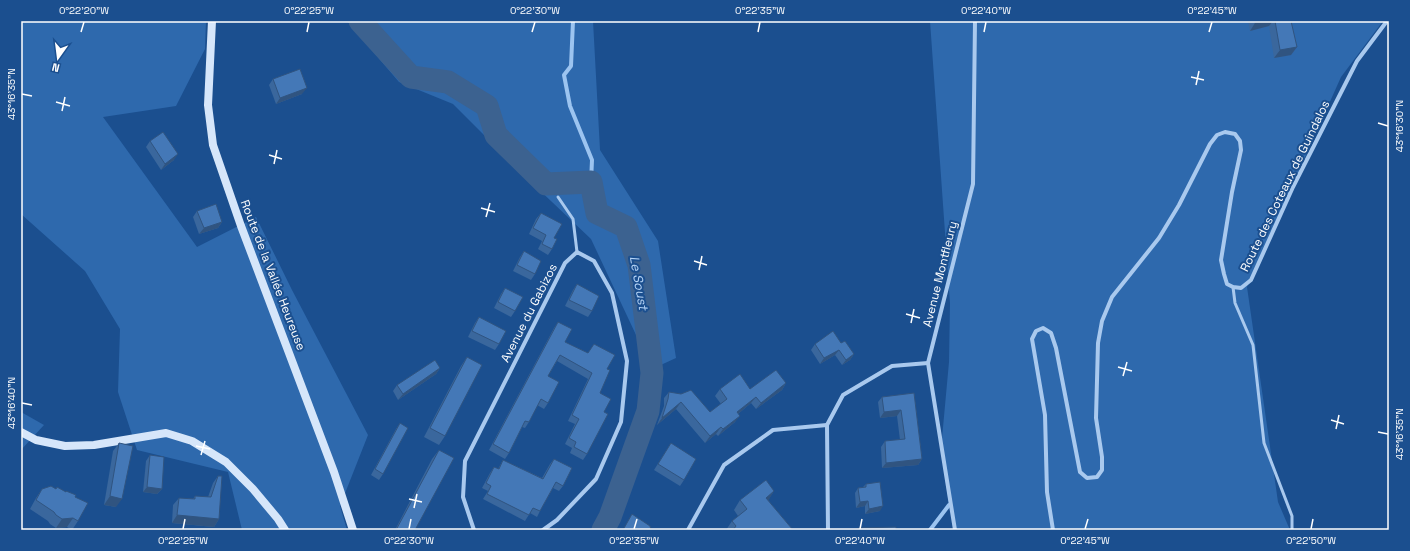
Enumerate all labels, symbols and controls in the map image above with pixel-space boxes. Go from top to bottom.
text: 0°22'20"W [59,4,109,17]
text: 0°22'25"W [284,4,334,17]
text: 0°22'30"W [510,4,560,17]
text: 0°22'35"W [735,4,785,17]
text: 0°22'40"W [961,4,1011,17]
text: 0°22'45"W [1187,4,1237,17]
north arrow [38,38,78,78]
text: N [50,60,61,75]
text: 43°16'35"N [5,68,18,120]
street label: Route des Coteaux de Guindalos [1237,98,1333,274]
text: 43°16'30"N [1393,100,1406,152]
street label: Route de la Vallée Heureuse [237,197,309,353]
street label: Avenue Montfleury [919,219,961,329]
water label: Le Soust [626,255,652,312]
street label: Avenue du Gabizos [497,261,561,365]
text: 43°16'40"N [5,377,18,429]
text: 43°16'35"N [1393,408,1406,460]
text: 0°22'25"W [158,534,208,547]
text: 0°22'30"W [384,534,434,547]
text: 0°22'35"W [609,534,659,547]
text: 0°22'40"W [835,534,885,547]
text: 0°22'45"W [1060,534,1110,547]
text: 0°22'50"W [1286,534,1336,547]

